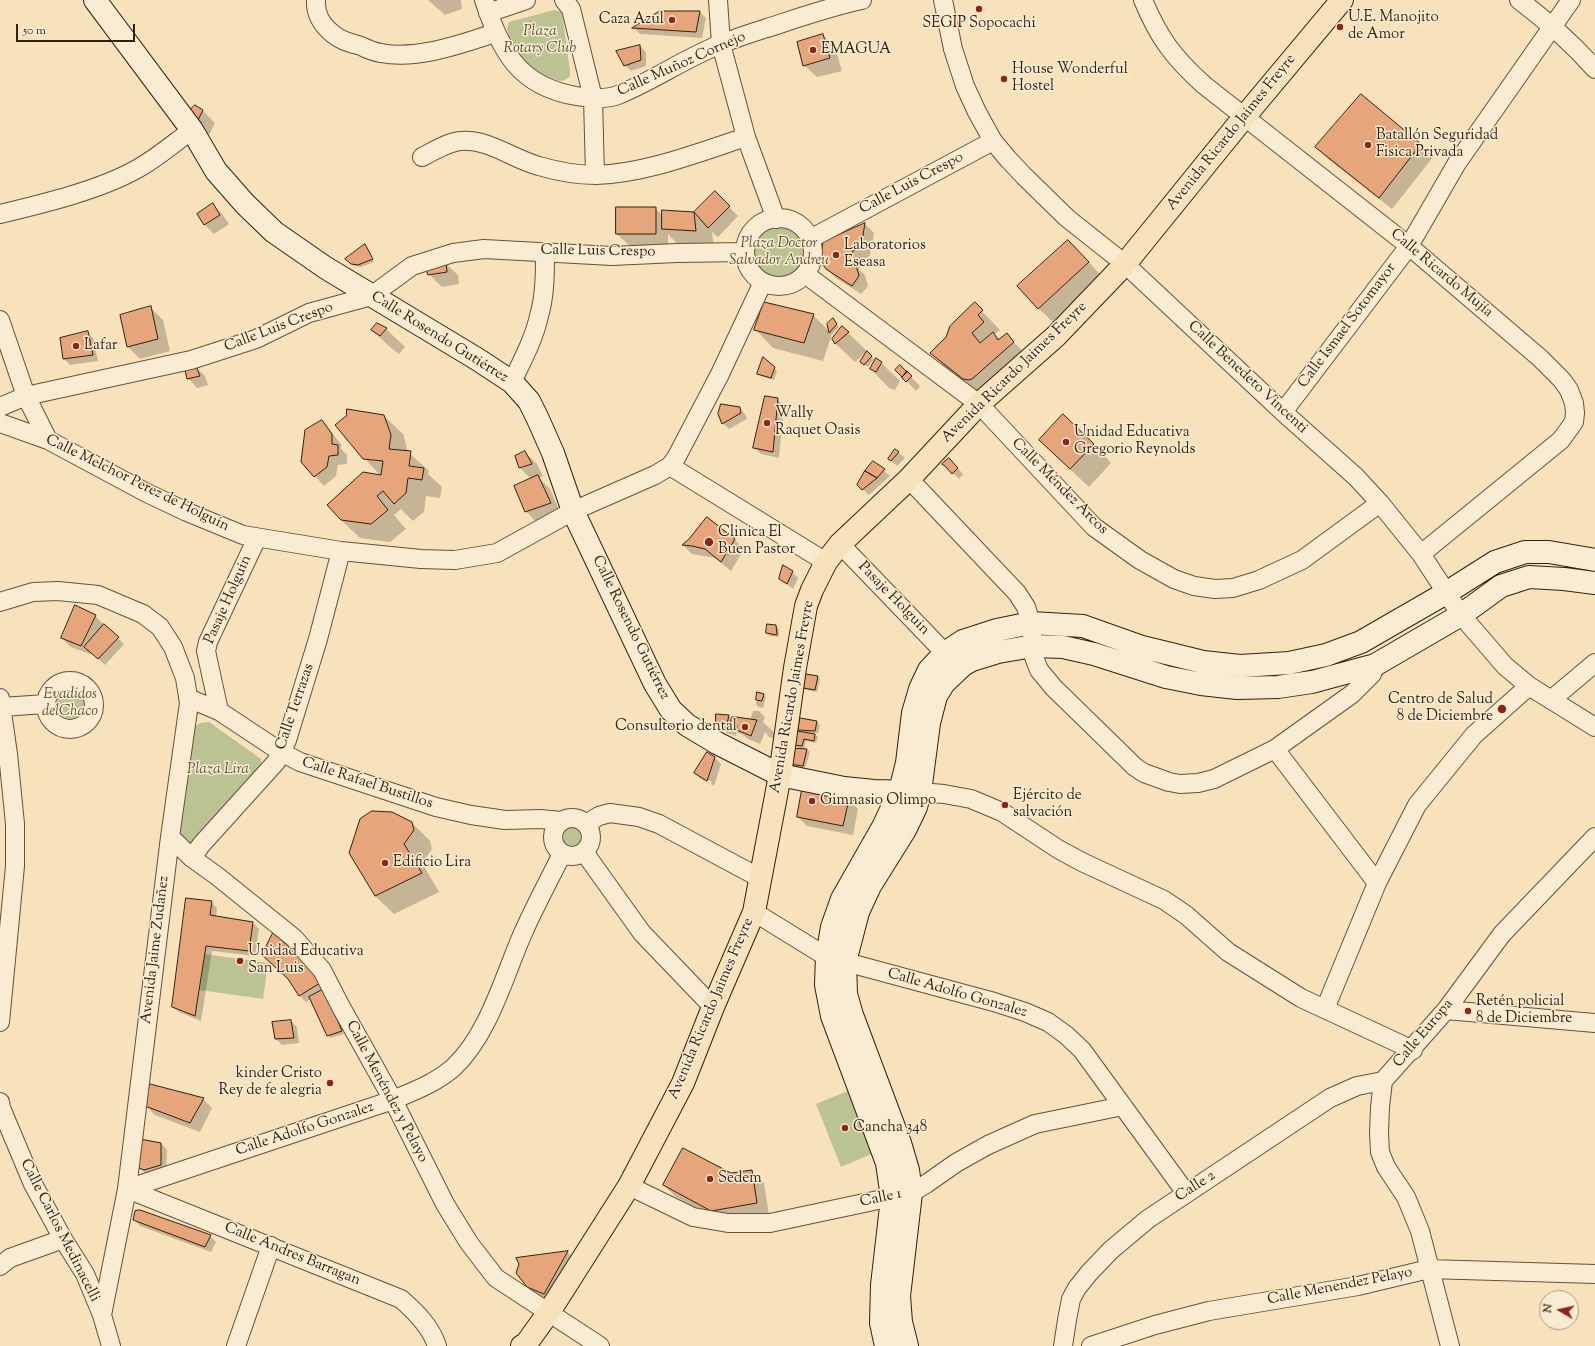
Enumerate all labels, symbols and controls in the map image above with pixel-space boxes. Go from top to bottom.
marker: SEGIP Sopocachi [974,4,984,14]
place label: U.E. Manojito de Amor [1348,9,1439,44]
place label: Caza Azul [599,11,664,29]
marker: Caza Azul [667,15,677,25]
place label: SEGIP Sopocachi [922,15,1036,33]
scale bar [18,16,137,42]
text: 50 m [23,22,46,40]
marker: U.E. Manojito de Amor [1335,22,1345,32]
park label: Plaza Rotary Club [504,23,576,58]
street label: Calle Muñoz Cornejo [615,29,749,101]
place label: EMAGUA [821,41,891,59]
marker: EMAGUA [808,45,818,55]
street label: Avenida Ricardo Jaimes Freyre [1163,51,1301,215]
place label: House Wonderful Hostel [1012,61,1128,96]
marker: House Wonderful Hostel [999,74,1009,84]
place label: Batallón Seguridad Fisica Privada [1376,127,1498,162]
marker: Batallón Seguridad Fisica Privada [1363,140,1373,150]
street label: Calle Luis Crespo [857,149,967,219]
street label: Calle Ricardo Mujía [1386,226,1496,322]
park label: Plaza Doctor Salvador Andreu [729,235,829,270]
place label: Laboratorios Eseasa [844,237,926,272]
street label: Calle Luis Crespo [540,242,656,262]
marker: Laboratorios Eseasa [831,250,841,260]
street label: Calle Ismael Sotomayor [1295,260,1401,392]
street label: Calle Rosendo Gutiérrez [367,288,511,388]
street label: Calle Luis Crespo [222,299,336,357]
street label: Avenida Ricardo Jaimes Freyre [938,299,1092,447]
street label: Calle Benedeto Vincenti [1183,318,1311,438]
place label: Lafar [84,337,117,355]
marker: Lafar [71,341,81,351]
place label: Wally Raquet Oasis [775,405,860,440]
marker: Wally Raquet Oasis [762,418,772,428]
place label: Unidad Educativa Gregorio Reynolds [1074,424,1195,459]
street label: Calle Melchor Perez de Holguin [42,432,232,536]
street label: Calle Méndez Arcos [1007,435,1111,539]
marker: Unidad Educativa Gregorio Reynolds [1061,437,1071,447]
place label: Clinica El Buen Pastor [718,524,795,559]
marker: Clinica El Buen Pastor [703,536,715,548]
street label: Pasaje Holguin [201,553,257,647]
street label: Calle Rosendo Gutiérrez [587,553,673,703]
street label: Pasaje Holguin [853,558,933,640]
street label: Avenida Ricardo Jaimes Freyre [767,599,819,795]
street label: Calle Terrazas [273,661,319,753]
park label: Evadidos delChaco [42,686,98,721]
place label: Centro de Salud 8 de Diciembre [1388,691,1493,726]
marker: Centro de Salud 8 de Diciembre [1496,703,1508,715]
place label: Consultorio dental [615,718,737,736]
marker: Consultorio dental [740,722,750,732]
street label: Calle Rafael Bustillos [299,754,435,814]
park label: Plaza Lira [187,761,249,779]
place label: Ejército de salvación [1013,787,1082,822]
place label: Gimnasio Olimpo [820,792,936,810]
marker: Gimnasio Olimpo [807,796,817,806]
marker: Ejército de salvación [1000,800,1010,810]
place label: Edificio Lira [393,854,471,872]
marker: Edificio Lira [380,858,390,868]
street label: Avenida Jaime Zudañez [138,875,174,1025]
street label: Avenida Ricardo Jaimes Freyre [665,915,759,1103]
place label: Unidad Educativa San Luis [248,943,364,978]
marker: Unidad Educativa San Luis [235,956,245,966]
street label: Calle Adolfo Gonzalez [885,965,1029,1023]
place label: Retén policial 8 de Diciembre [1476,993,1572,1028]
street label: Calle Europa [1390,996,1458,1072]
marker: Retén policial 8 de Diciembre [1463,1006,1473,1016]
street label: Calle Menéndez y Pelayo [341,1018,431,1166]
place label: kinder Cristo Rey de fe alegria [219,1065,322,1100]
marker: kinder Cristo Rey de fe alegria [325,1078,335,1088]
street label: Calle Adolfo Gonzalez [234,1099,376,1161]
place label: Cancha 348 [853,1119,927,1137]
marker: Cancha 348 [840,1123,850,1133]
street label: Calle Carlos Medinacelli [15,1157,103,1305]
street label: Calle 2 [1173,1167,1219,1207]
place label: Sedem [718,1170,762,1188]
marker: Sedem [705,1174,715,1184]
street label: Calle 1 [858,1186,904,1212]
street label: Calle Andres Barragan [221,1219,363,1291]
street label: Calle Menendez Pelayo [1266,1264,1414,1310]
north arrow [1539,1290,1579,1330]
text: N [1540,1303,1557,1314]

